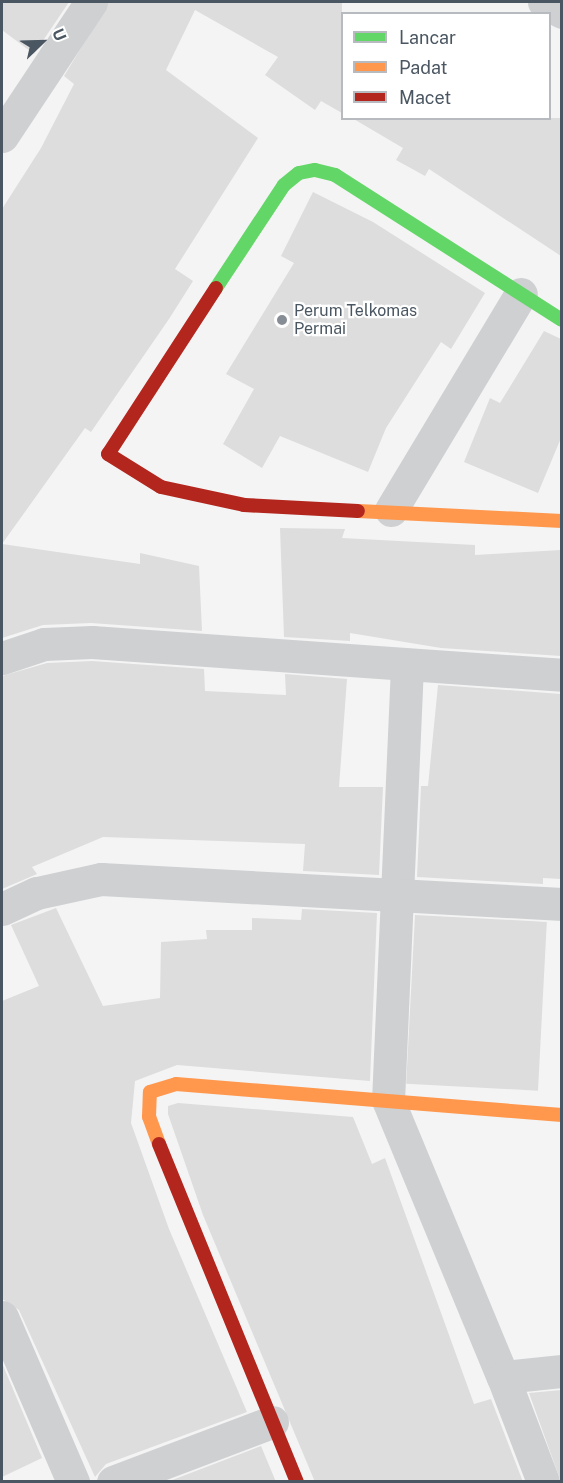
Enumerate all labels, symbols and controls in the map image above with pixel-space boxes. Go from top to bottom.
north arrow [12,12,72,72]
legend [341,12,551,120]
text: U [48,26,70,44]
text: Lancar [399,27,456,48]
text: Padat [399,57,448,78]
text: Macet [399,87,451,108]
place label: Perum Telkomas Permai [294,301,417,339]
marker: Perum Telkomas Permai [275,313,289,327]

